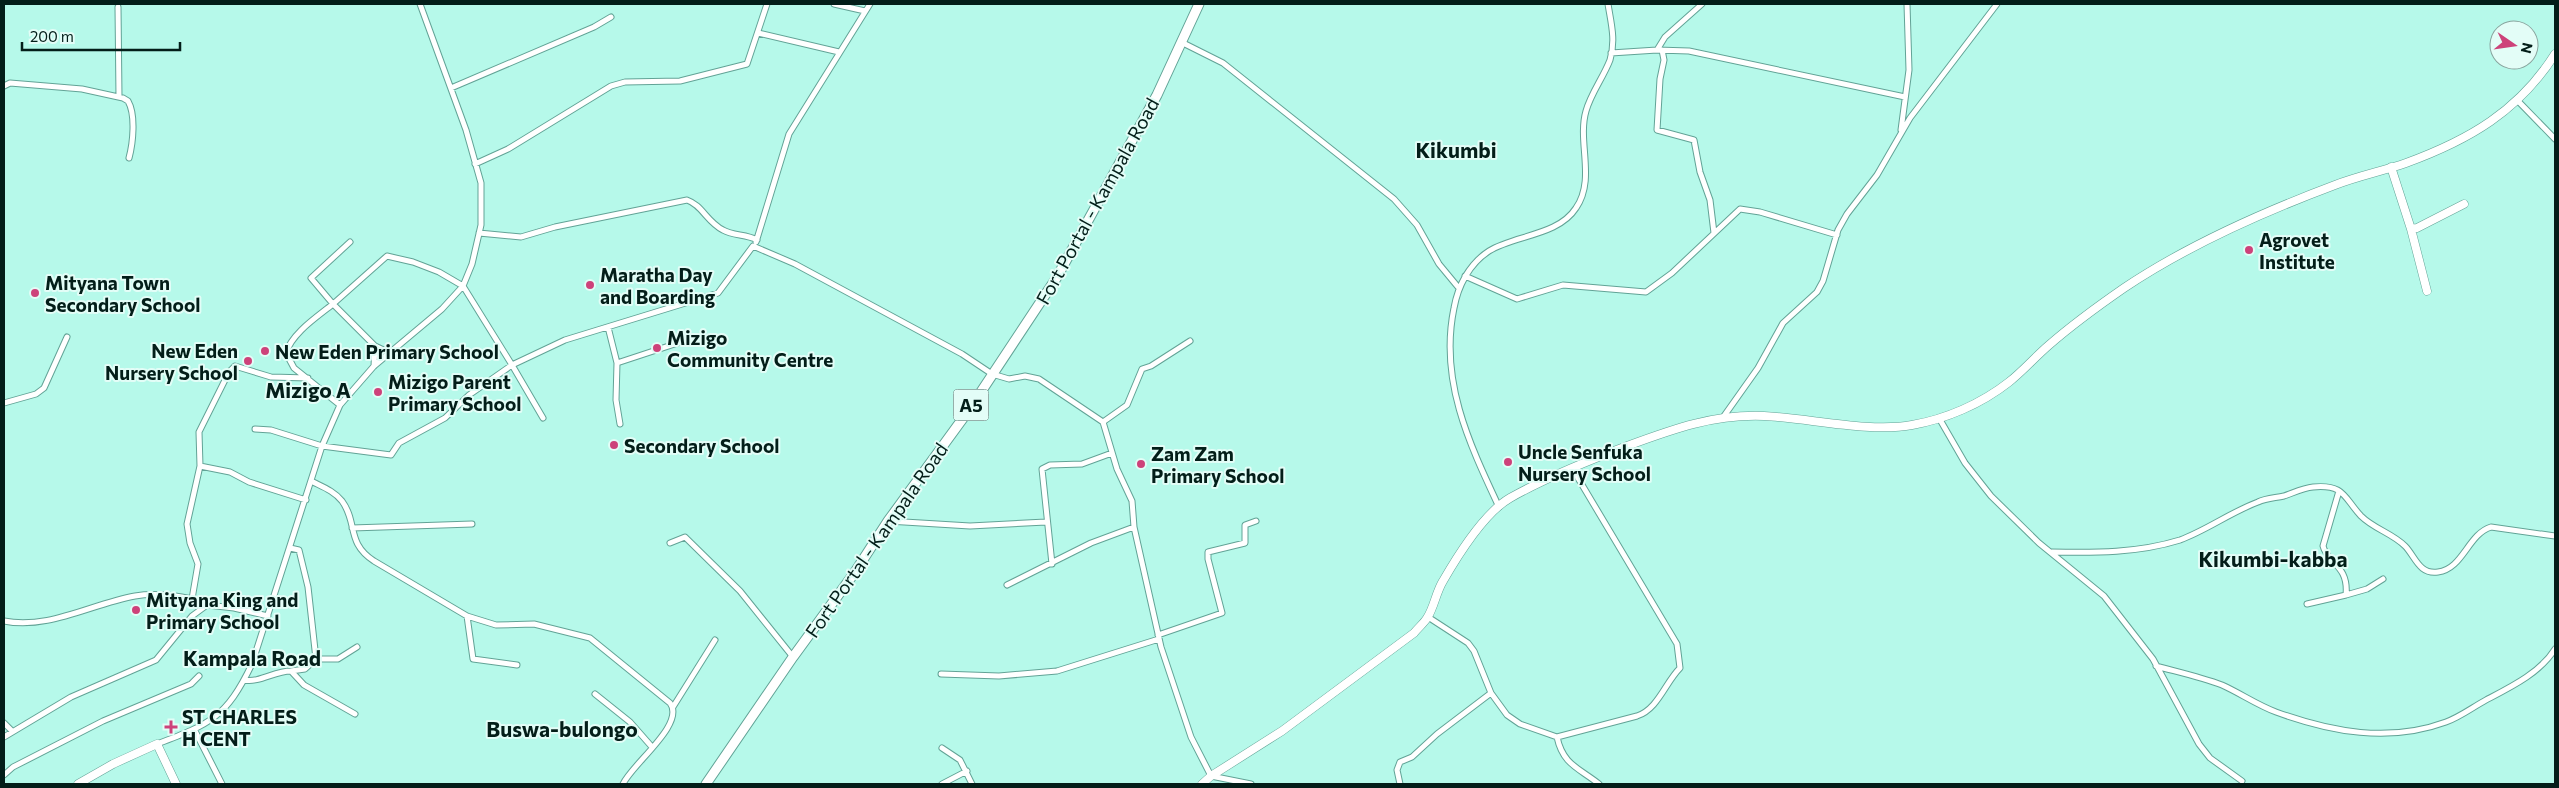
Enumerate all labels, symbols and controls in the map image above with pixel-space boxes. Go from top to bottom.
scale bar [22,20,180,52]
north arrow [2489,20,2539,70]
text: 200 m [30,27,74,45]
text: N [2518,41,2537,55]
street label: Fort Portal - Kampala Road [1031,94,1163,308]
district label: Kikumbi [1415,137,1497,162]
place label: Agrovet Institute [2259,228,2335,273]
marker: Agrovet Institute [2243,244,2255,256]
place label: Maratha Day and Boarding [600,263,716,308]
place label: Mityana Town Secondary School [45,271,200,316]
marker: Maratha Day and Boarding [584,279,596,291]
marker: Mityana Town Secondary School [29,287,41,299]
place label: Mizigo Community Centre [667,326,833,371]
place label: New Eden Nursery School [105,339,238,384]
place label: New Eden Primary School [275,340,499,363]
marker: Mizigo Community Centre [651,342,663,354]
marker: New Eden Primary School [259,345,271,357]
marker: New Eden Nursery School [242,355,254,367]
place label: Mizigo Parent Primary School [388,370,521,415]
district label: Mizigo A [265,377,351,402]
marker: Mizigo Parent Primary School [372,386,384,398]
road number: A5 [954,390,988,420]
place label: Secondary School [624,434,779,457]
street label: Fort Portal - Kampala Road [800,438,952,642]
marker: Secondary School [608,439,620,451]
place label: Uncle Senfuka Nursery School [1518,440,1651,485]
place label: Zam Zam Primary School [1151,442,1284,487]
marker: Uncle Senfuka Nursery School [1502,456,1514,468]
marker: Zam Zam Primary School [1135,458,1147,470]
district label: Kikumbi-kabba [2198,546,2348,571]
place label: Mityana King and Primary School [146,588,298,633]
marker: Mityana King and Primary School [130,604,142,616]
district label: Kampala Road [183,645,321,670]
place label: ST CHARLES H CENT [182,705,297,750]
district label: Buswa-bulongo [486,716,638,741]
marker: ST CHARLES H CENT [164,720,178,734]

